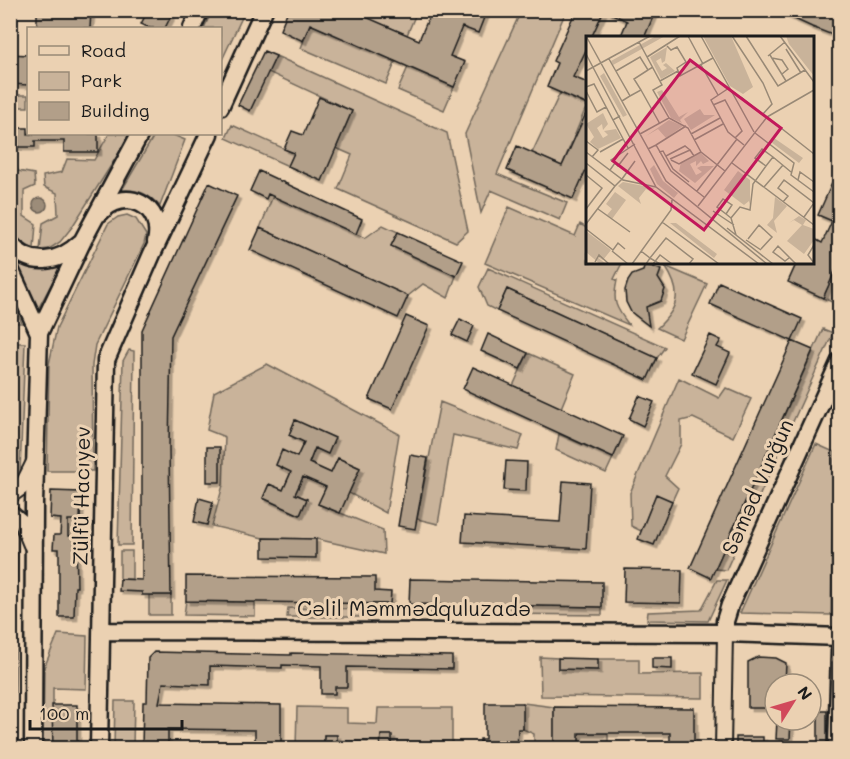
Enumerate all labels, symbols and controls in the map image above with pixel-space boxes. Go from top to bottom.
legend [27,27,222,135]
inset map [586,36,814,264]
text: Road [81,38,126,62]
text: Park [81,68,122,92]
text: Building [81,98,149,122]
street label: Səməd Vurğun [715,414,799,558]
street label: Zülfü Hacıyev [66,426,95,566]
street label: Cəlil Məmmədquluzadə [297,594,531,621]
north arrow [763,672,823,732]
text: N [793,681,817,704]
scale bar [30,693,182,731]
text: 100 m [39,701,89,725]

